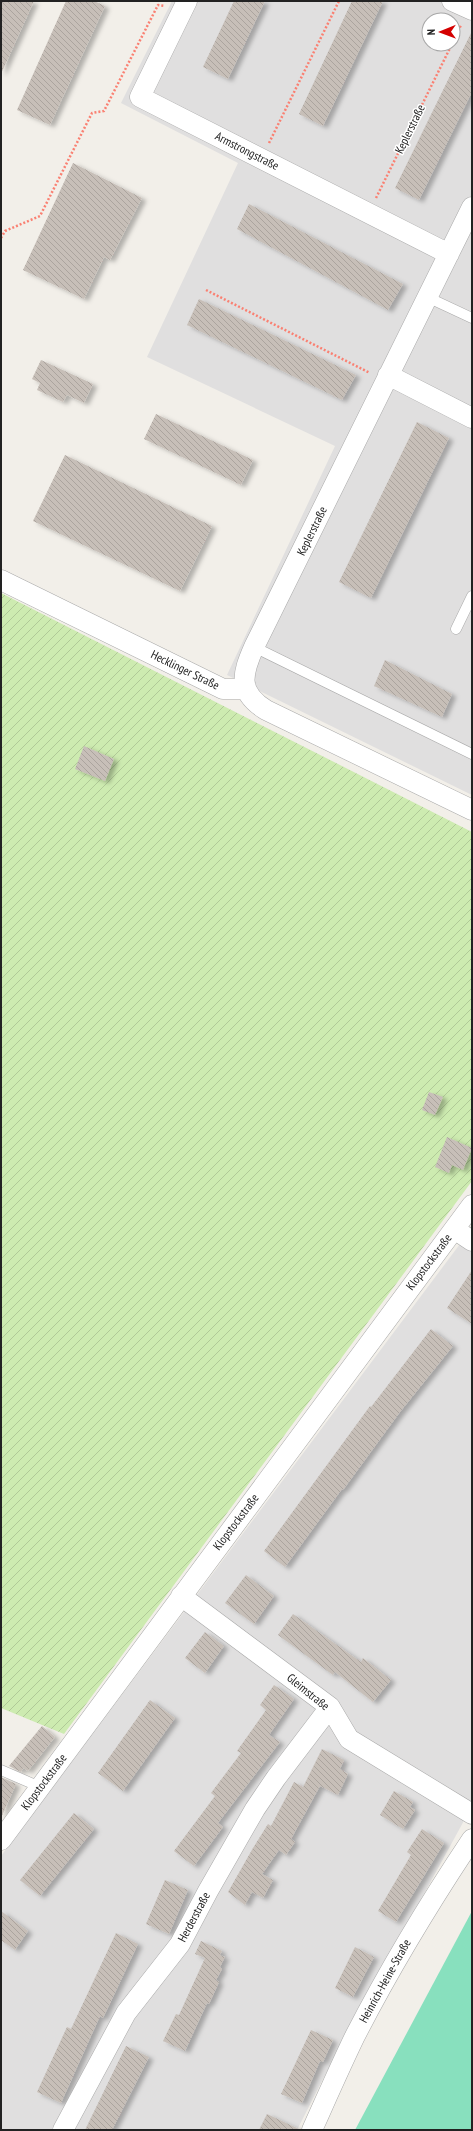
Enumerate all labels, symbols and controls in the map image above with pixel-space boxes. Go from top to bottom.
north arrow [421,12,461,52]
text: N [424,29,438,35]
street label: Keplerstraße [391,102,428,156]
street label: Armstrongstraße [213,128,282,173]
street label: Keplerstraße [293,504,330,558]
street label: Hecklinger Straße [149,647,222,693]
street label: Klopstockstraße [403,1231,455,1293]
street label: Klopstockstraße [210,1491,262,1553]
street label: Gleimstraße [284,1670,333,1713]
street label: Klopstockstraße [18,1751,70,1813]
street label: Herderstraße [174,1889,213,1944]
street label: Heinrich-Heine-Straße [355,1936,414,2025]

